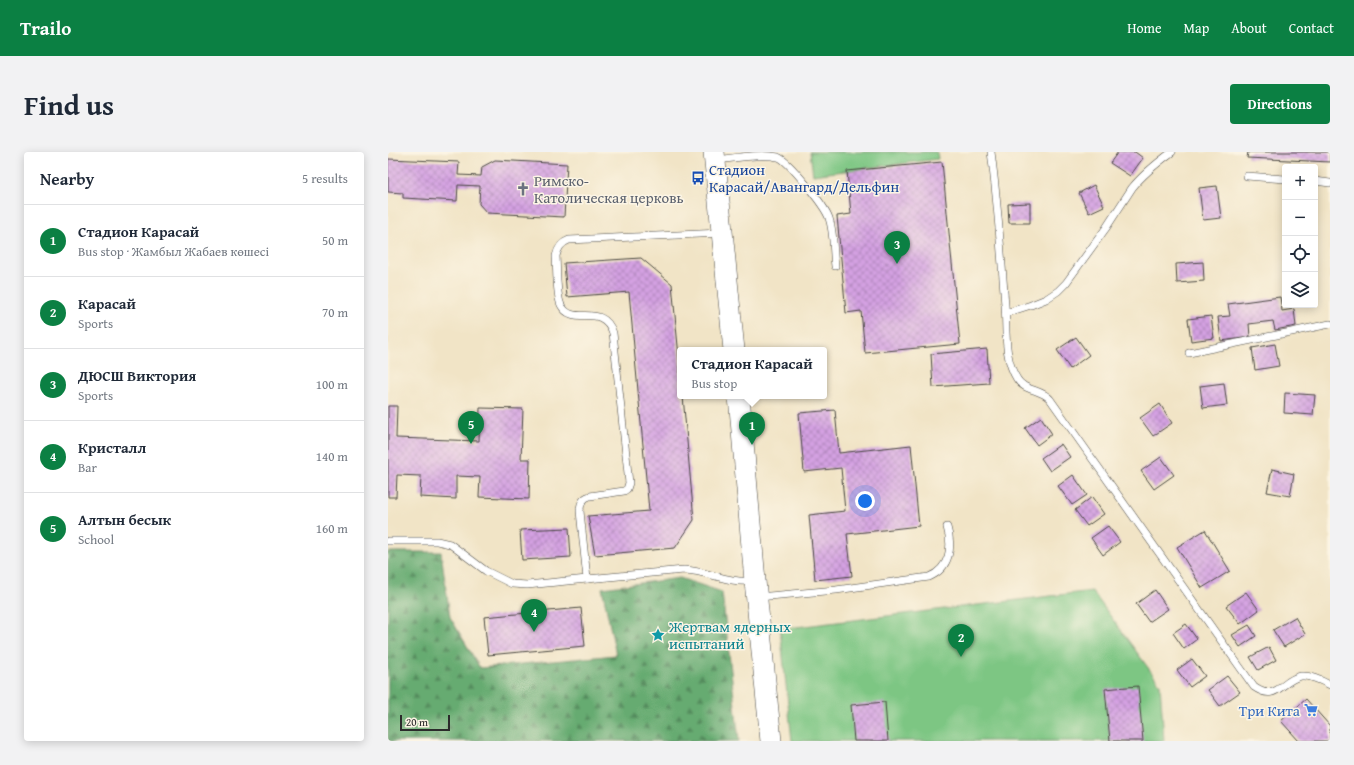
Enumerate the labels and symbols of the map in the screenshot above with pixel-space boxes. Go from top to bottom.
place label: Стадион Карасай/Авангард/Дельфин [709,159,899,197]
place label: Римско- Католическая церковь [534,170,684,208]
bus stop icon: Стадион Карасай/Авангард/Дельфин [690,170,706,186]
church icon: Римско- Католическая церковь [515,181,531,197]
pin: 3 [884,231,910,264]
pin: 5 [458,411,484,444]
pin: 1 [739,412,765,445]
your location [855,491,875,511]
pin: 4 [521,599,547,632]
place label: Жертвам ядерных испытаний [668,616,791,654]
pin: 2 [948,624,974,657]
place icon: Жертвам ядерных испытаний [650,627,666,643]
place label: Три Кита [1239,700,1301,721]
supermarket icon: Три Кита [1303,702,1319,718]
scale bar [400,713,450,732]

